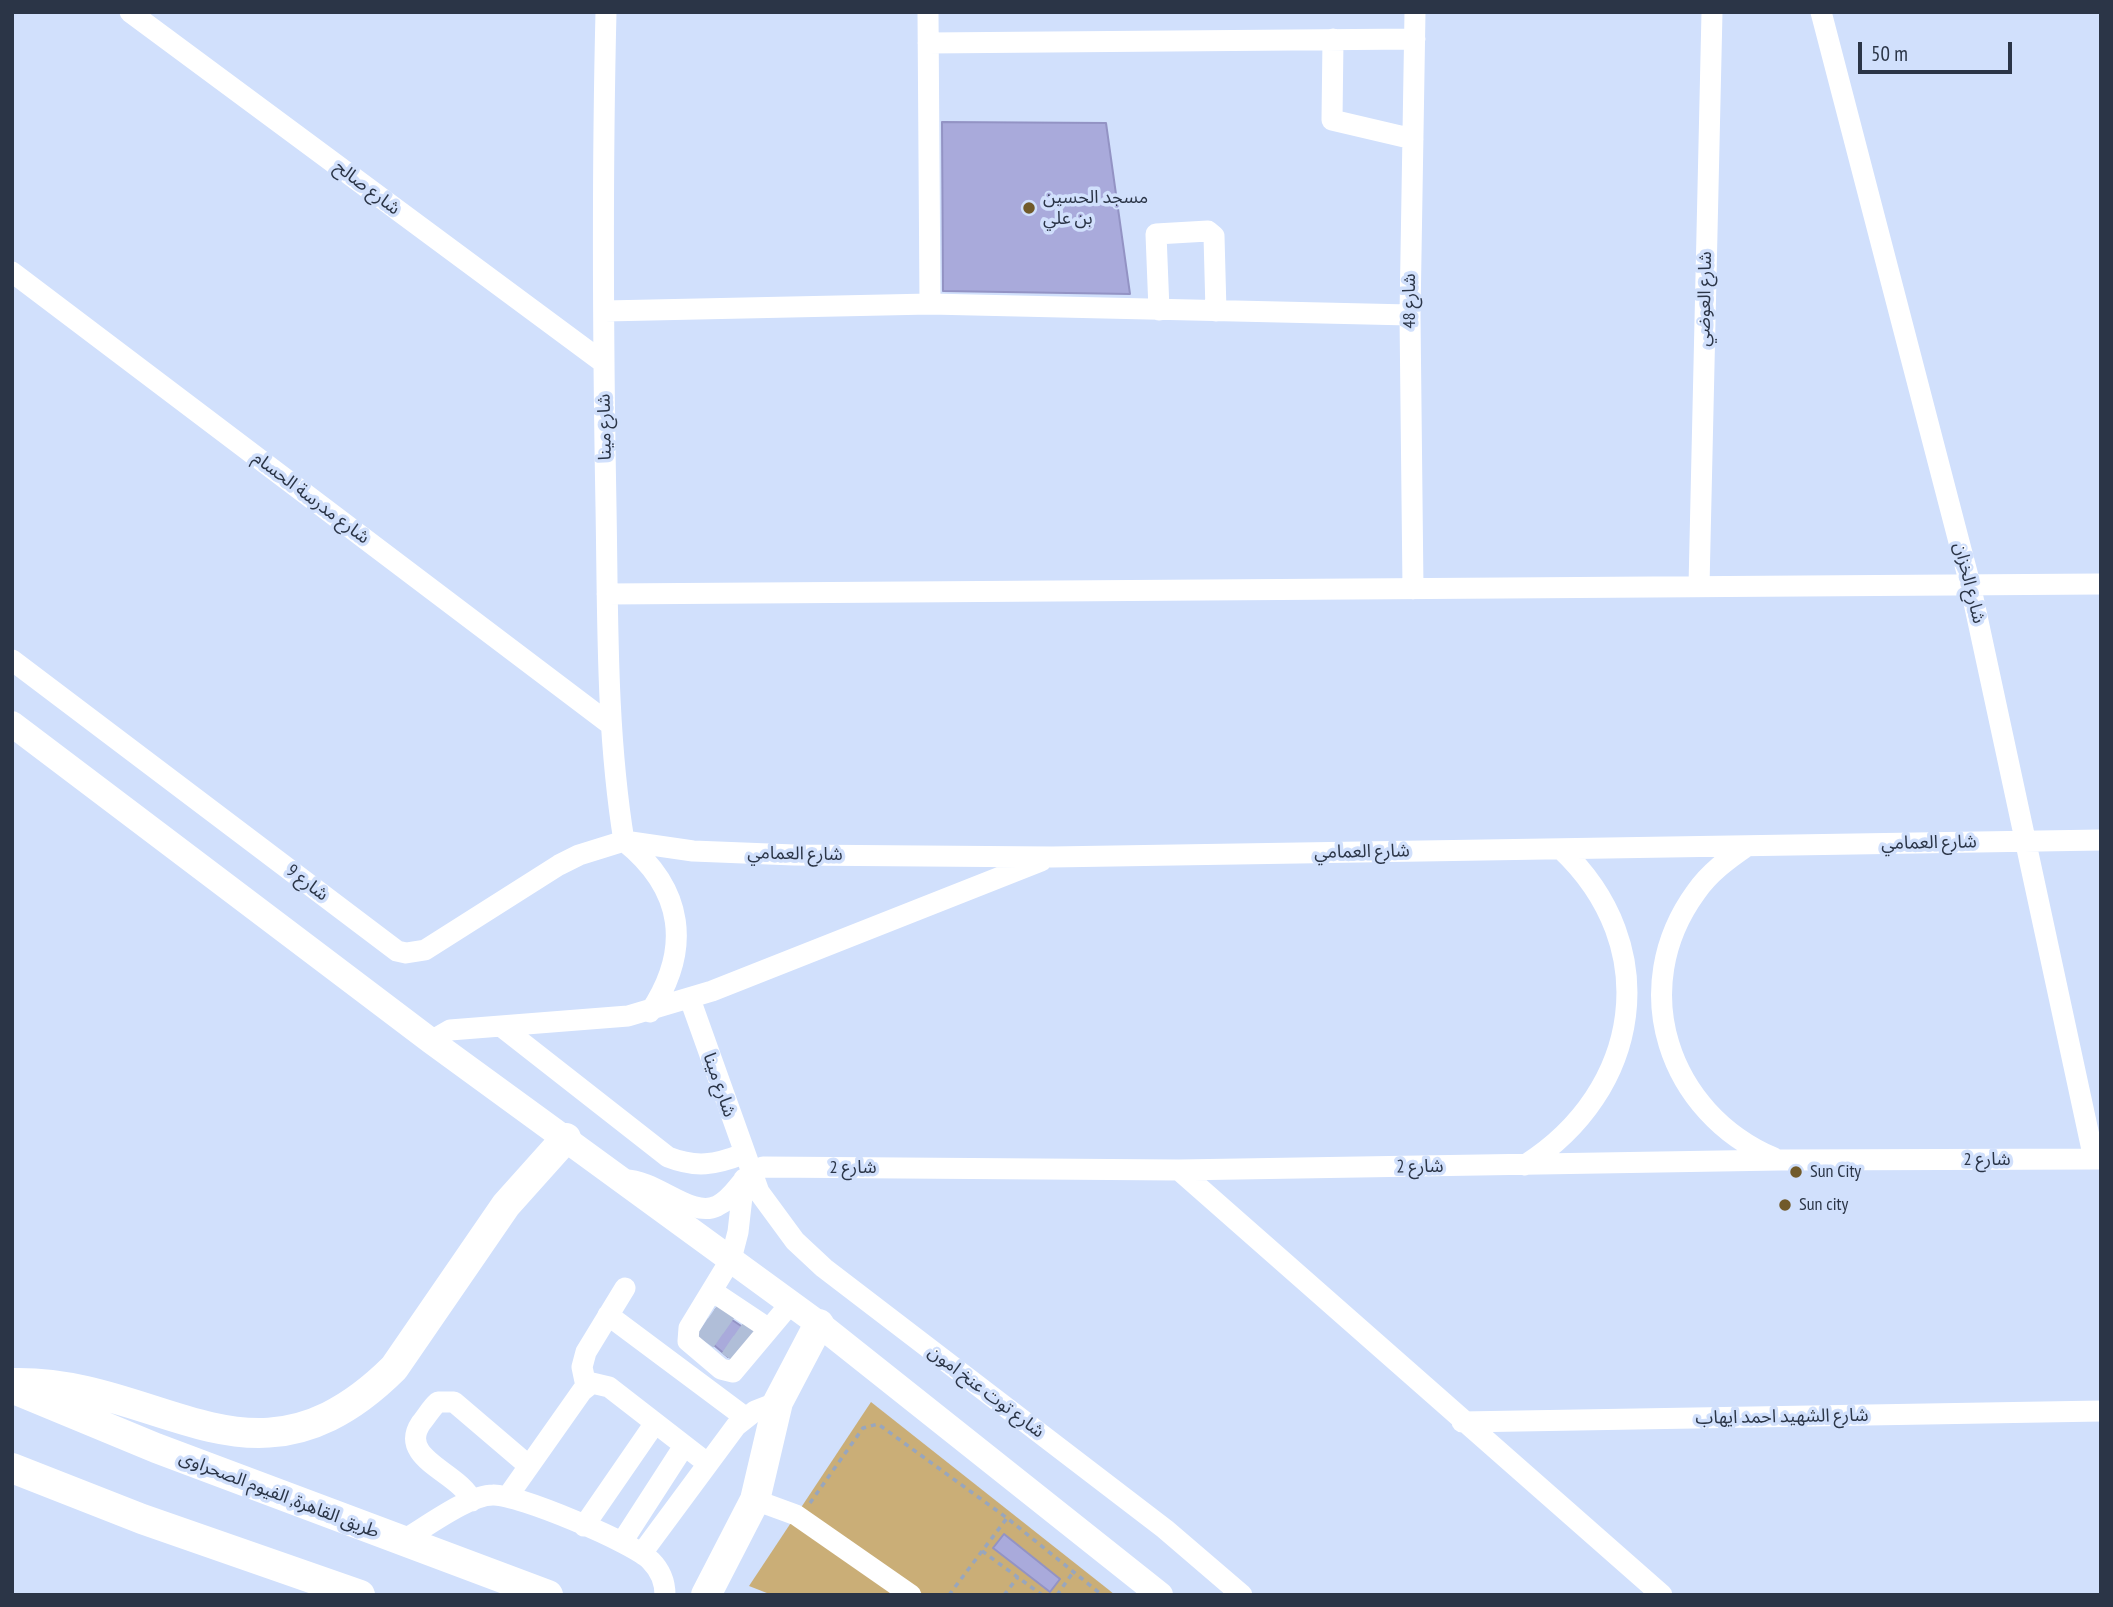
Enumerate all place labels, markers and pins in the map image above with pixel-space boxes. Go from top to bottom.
place label: مسجد الحسين بن علي [1043,187,1148,230]
marker: مسجد الحسين بن علي [1021,200,1037,216]
place label: Sun City [1810,1161,1861,1183]
marker: Sun City [1788,1164,1804,1180]
place label: Sun city [1799,1194,1848,1216]
marker: Sun city [1777,1197,1793,1213]

